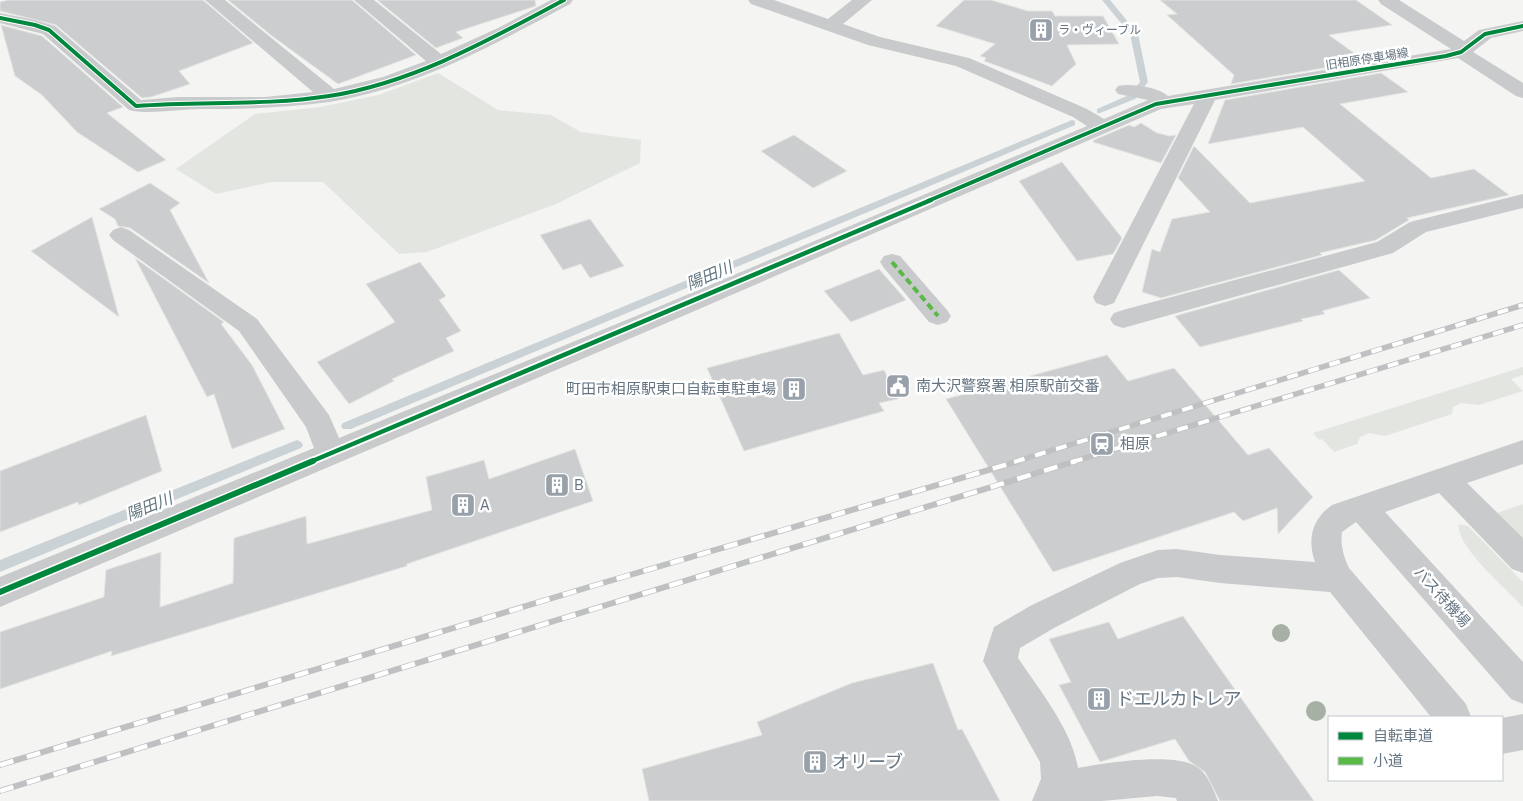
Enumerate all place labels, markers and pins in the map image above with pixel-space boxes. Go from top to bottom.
building icon: ラ・ヴィーブル [1028,17,1054,43]
place label: ラ・ヴィーブル [1058,22,1141,37]
public building icon: 南大沢警察署 相原駅前交番 [885,373,911,399]
building icon: 町田市相原駅東口自転車駐車場 [781,376,807,402]
place label: 南大沢警察署 相原駅前交番 [916,376,1100,395]
place label: 町田市相原駅東口自転車駐車場 [566,379,776,398]
station icon: 相原 [1089,431,1115,457]
place label: 相原 [1120,434,1150,453]
building icon: B [544,472,570,498]
place label: B [574,475,584,494]
building icon: A [450,492,476,518]
place label: A [480,495,490,514]
building icon: ドエルカトレア [1086,686,1112,712]
place label: ドエルカトレア [1116,687,1241,710]
building icon: オリーブ [802,749,828,775]
place label: オリーブ [832,750,903,773]

